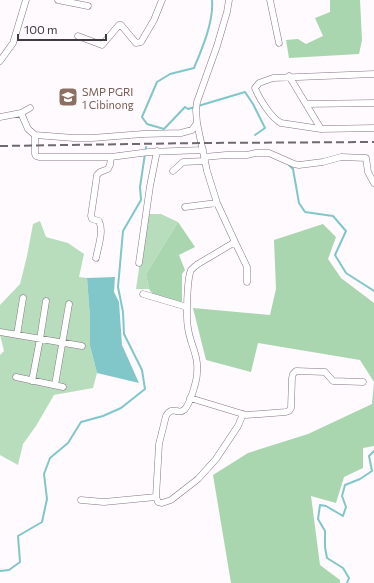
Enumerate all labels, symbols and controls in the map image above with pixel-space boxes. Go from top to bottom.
scale bar [18,16,106,42]
text: 100 m [24,22,58,36]
place label: SMP PGRI 1 Cibinong [82,85,134,111]
school or university icon: SMP PGRI 1 Cibinong [57,86,79,108]

